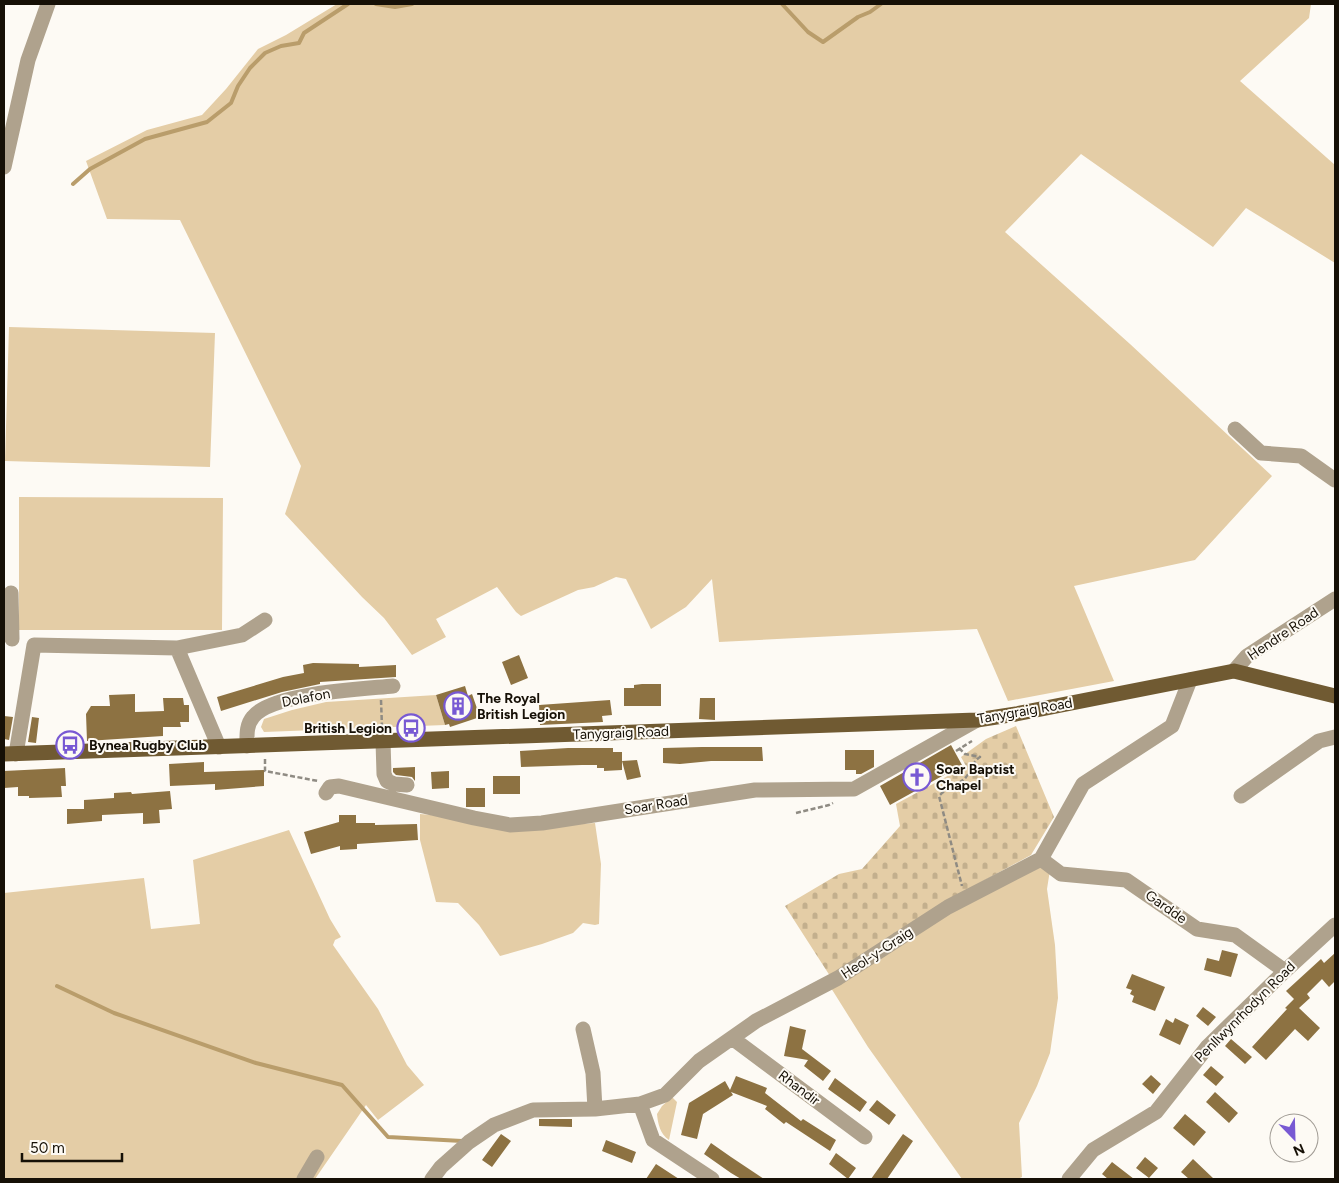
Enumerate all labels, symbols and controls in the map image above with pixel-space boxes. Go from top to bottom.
street label: Hendre Road [1244,604,1322,664]
street label: Dolafon [280,685,332,711]
place label: The Royal British Legion [477,690,565,723]
building icon: The Royal British Legion [443,691,473,721]
street label: Tanygraig Road [976,694,1074,728]
bus stop icon: British Legion [396,713,426,743]
place label: British Legion [304,720,392,737]
street label: Tanygraig Road [573,723,669,743]
bus stop icon: Bynea Rugby Club [55,730,85,760]
place label: Bynea Rugby Club [89,737,207,754]
place label: Soar Baptist Chapel [936,761,1015,794]
church icon: Soar Baptist Chapel [902,762,932,792]
street label: Soar Road [623,792,689,818]
street label: Gardde [1142,887,1190,928]
street label: Heol-y-Graig [838,923,916,983]
street label: Penllwynrhodyn Road [1191,958,1299,1066]
street label: Rhandir [775,1067,823,1109]
north arrow [1269,1113,1319,1163]
scale bar [22,1130,122,1162]
text: 50 m [30,1139,65,1157]
text: N [1291,1140,1307,1159]

